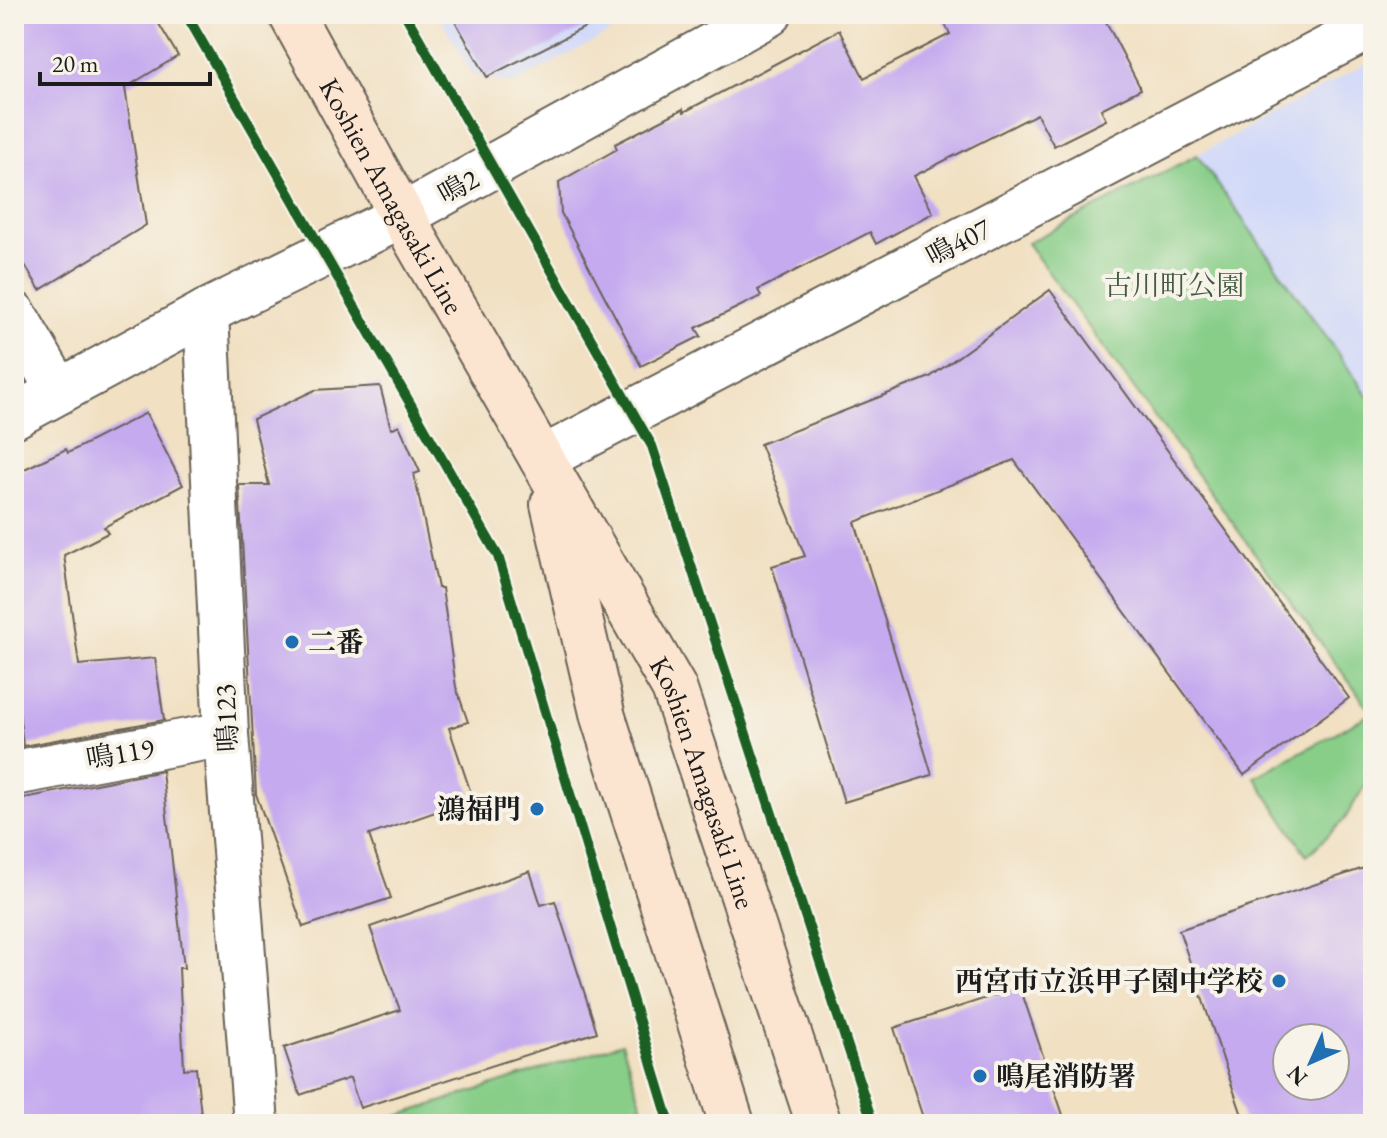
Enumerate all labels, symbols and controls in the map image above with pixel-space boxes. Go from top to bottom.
scale bar [40,36,210,86]
text: 20 m [52,48,99,79]
street label: Koshien Amagasaki Line [312,71,473,320]
street label: 鳴2 [431,160,485,212]
street label: 鳴407 [919,210,997,274]
park label: 古川町公園 [1104,267,1244,303]
place label: 二番 [308,624,364,660]
marker: 二番 [283,633,301,651]
street label: Koshien Amagasaki Line [642,650,764,913]
street label: 鳴123 [206,683,246,753]
street label: 鳴119 [83,729,157,777]
place label: 鴻福門 [437,791,521,827]
marker: 鴻福門 [528,800,546,818]
place label: 西宮市立浜甲子園中学校 [955,963,1263,999]
marker: 西宮市立浜甲子園中学校 [1270,972,1288,990]
north arrow [1271,1022,1351,1102]
place label: 鳴尾消防署 [996,1058,1136,1094]
text: N [1281,1059,1314,1092]
marker: 鳴尾消防署 [971,1067,989,1085]

